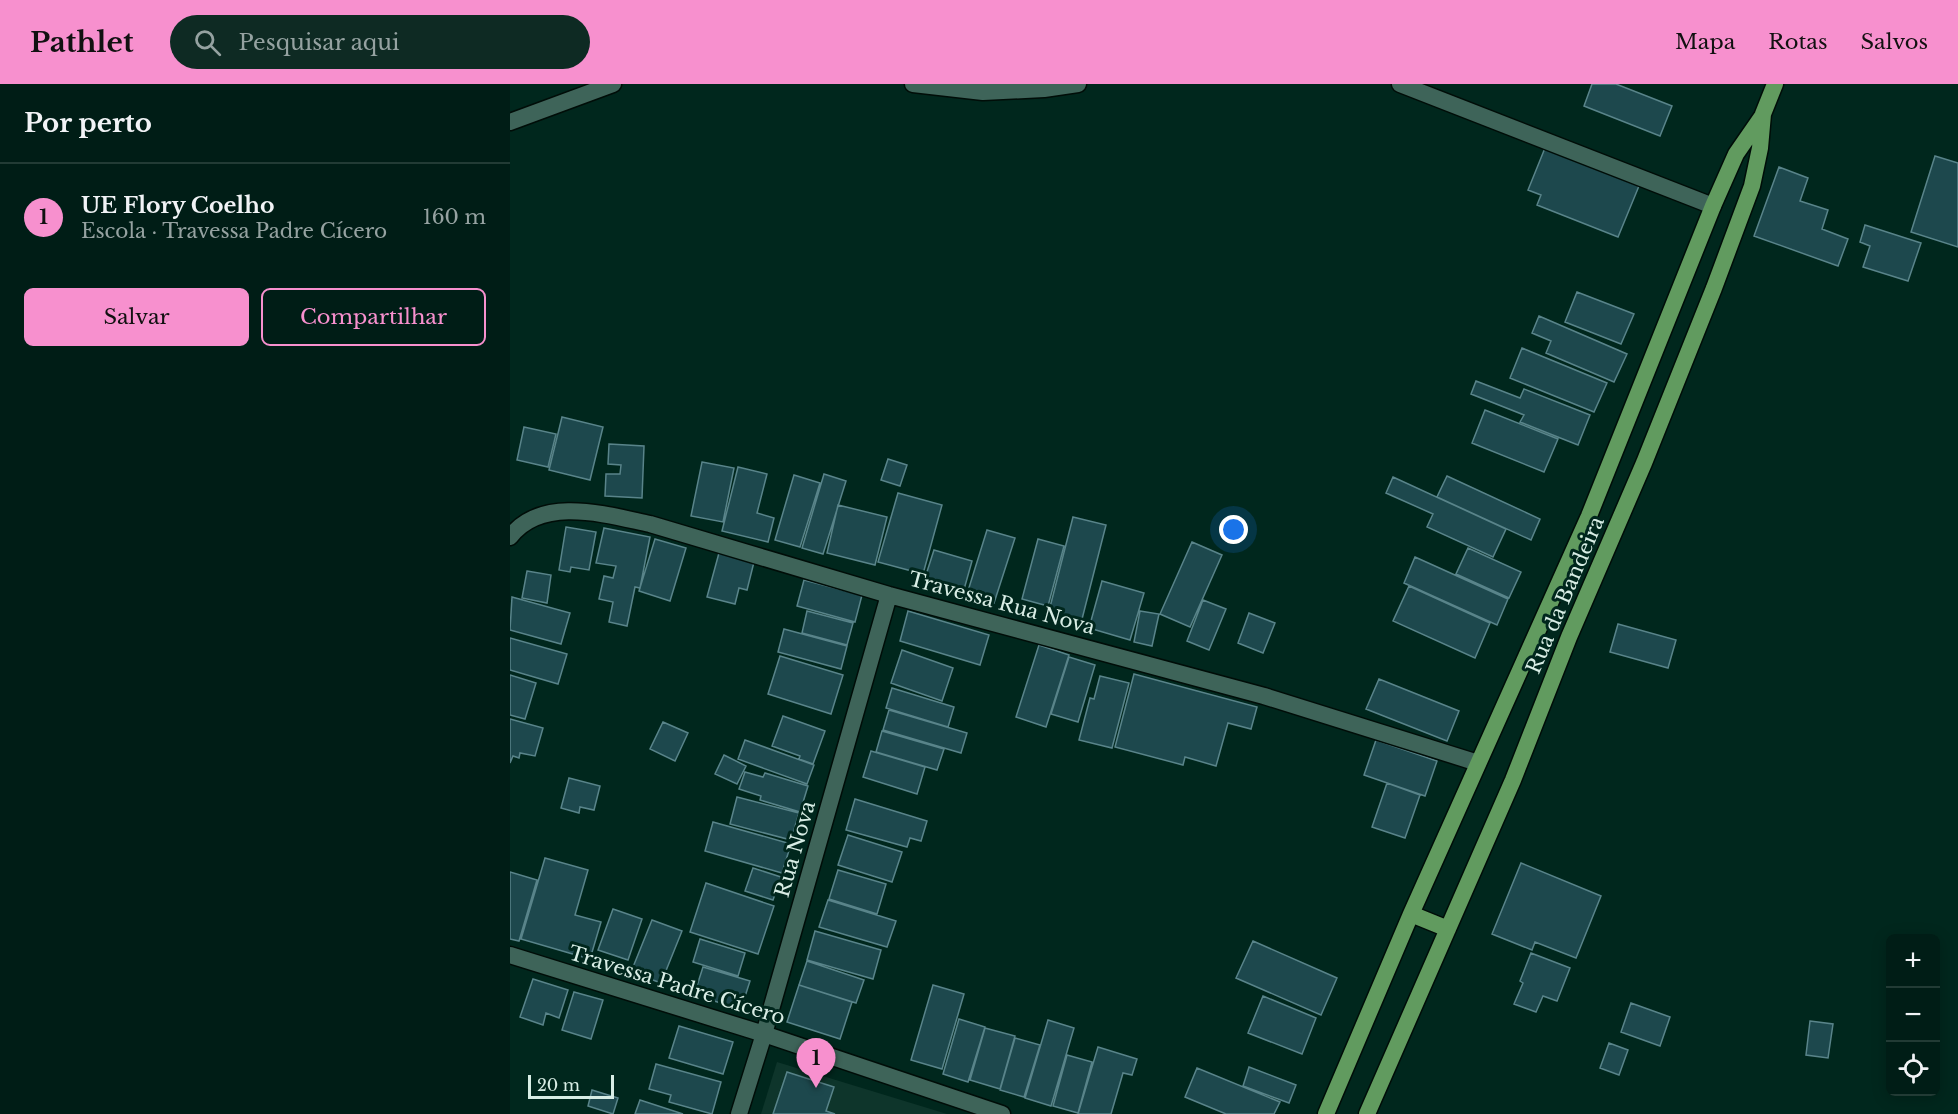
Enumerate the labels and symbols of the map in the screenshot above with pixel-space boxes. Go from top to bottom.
street label: Rua da Bandeira [1521,512,1609,677]
your location [1219,515,1248,544]
street label: Travessa Rua Nova [906,567,1099,640]
street label: Rua Nova [770,797,820,900]
street label: Travessa Padre Cícero [566,941,788,1029]
pin: 1 [796,1038,836,1088]
scale bar [528,1072,614,1100]

